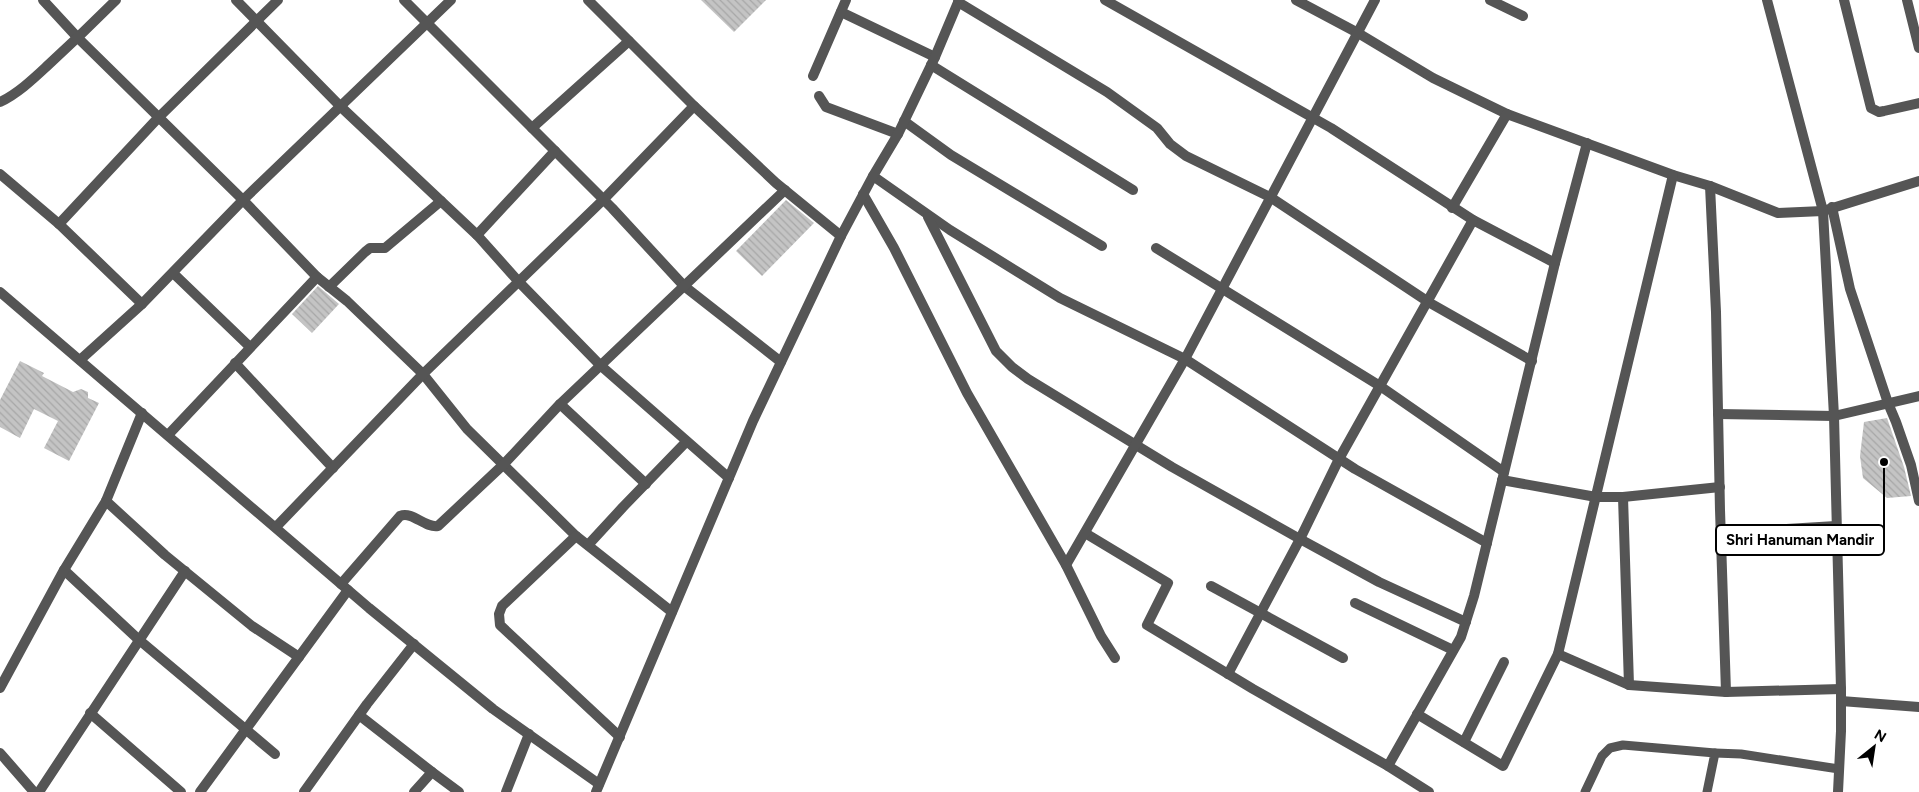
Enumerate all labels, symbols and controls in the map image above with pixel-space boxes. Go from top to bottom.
callout: Shri Hanuman Mandir [1716,525,1884,555]
text: Shri Hanuman Mandir [1726,531,1874,549]
north arrow [1849,722,1899,772]
text: N [1871,726,1889,746]

